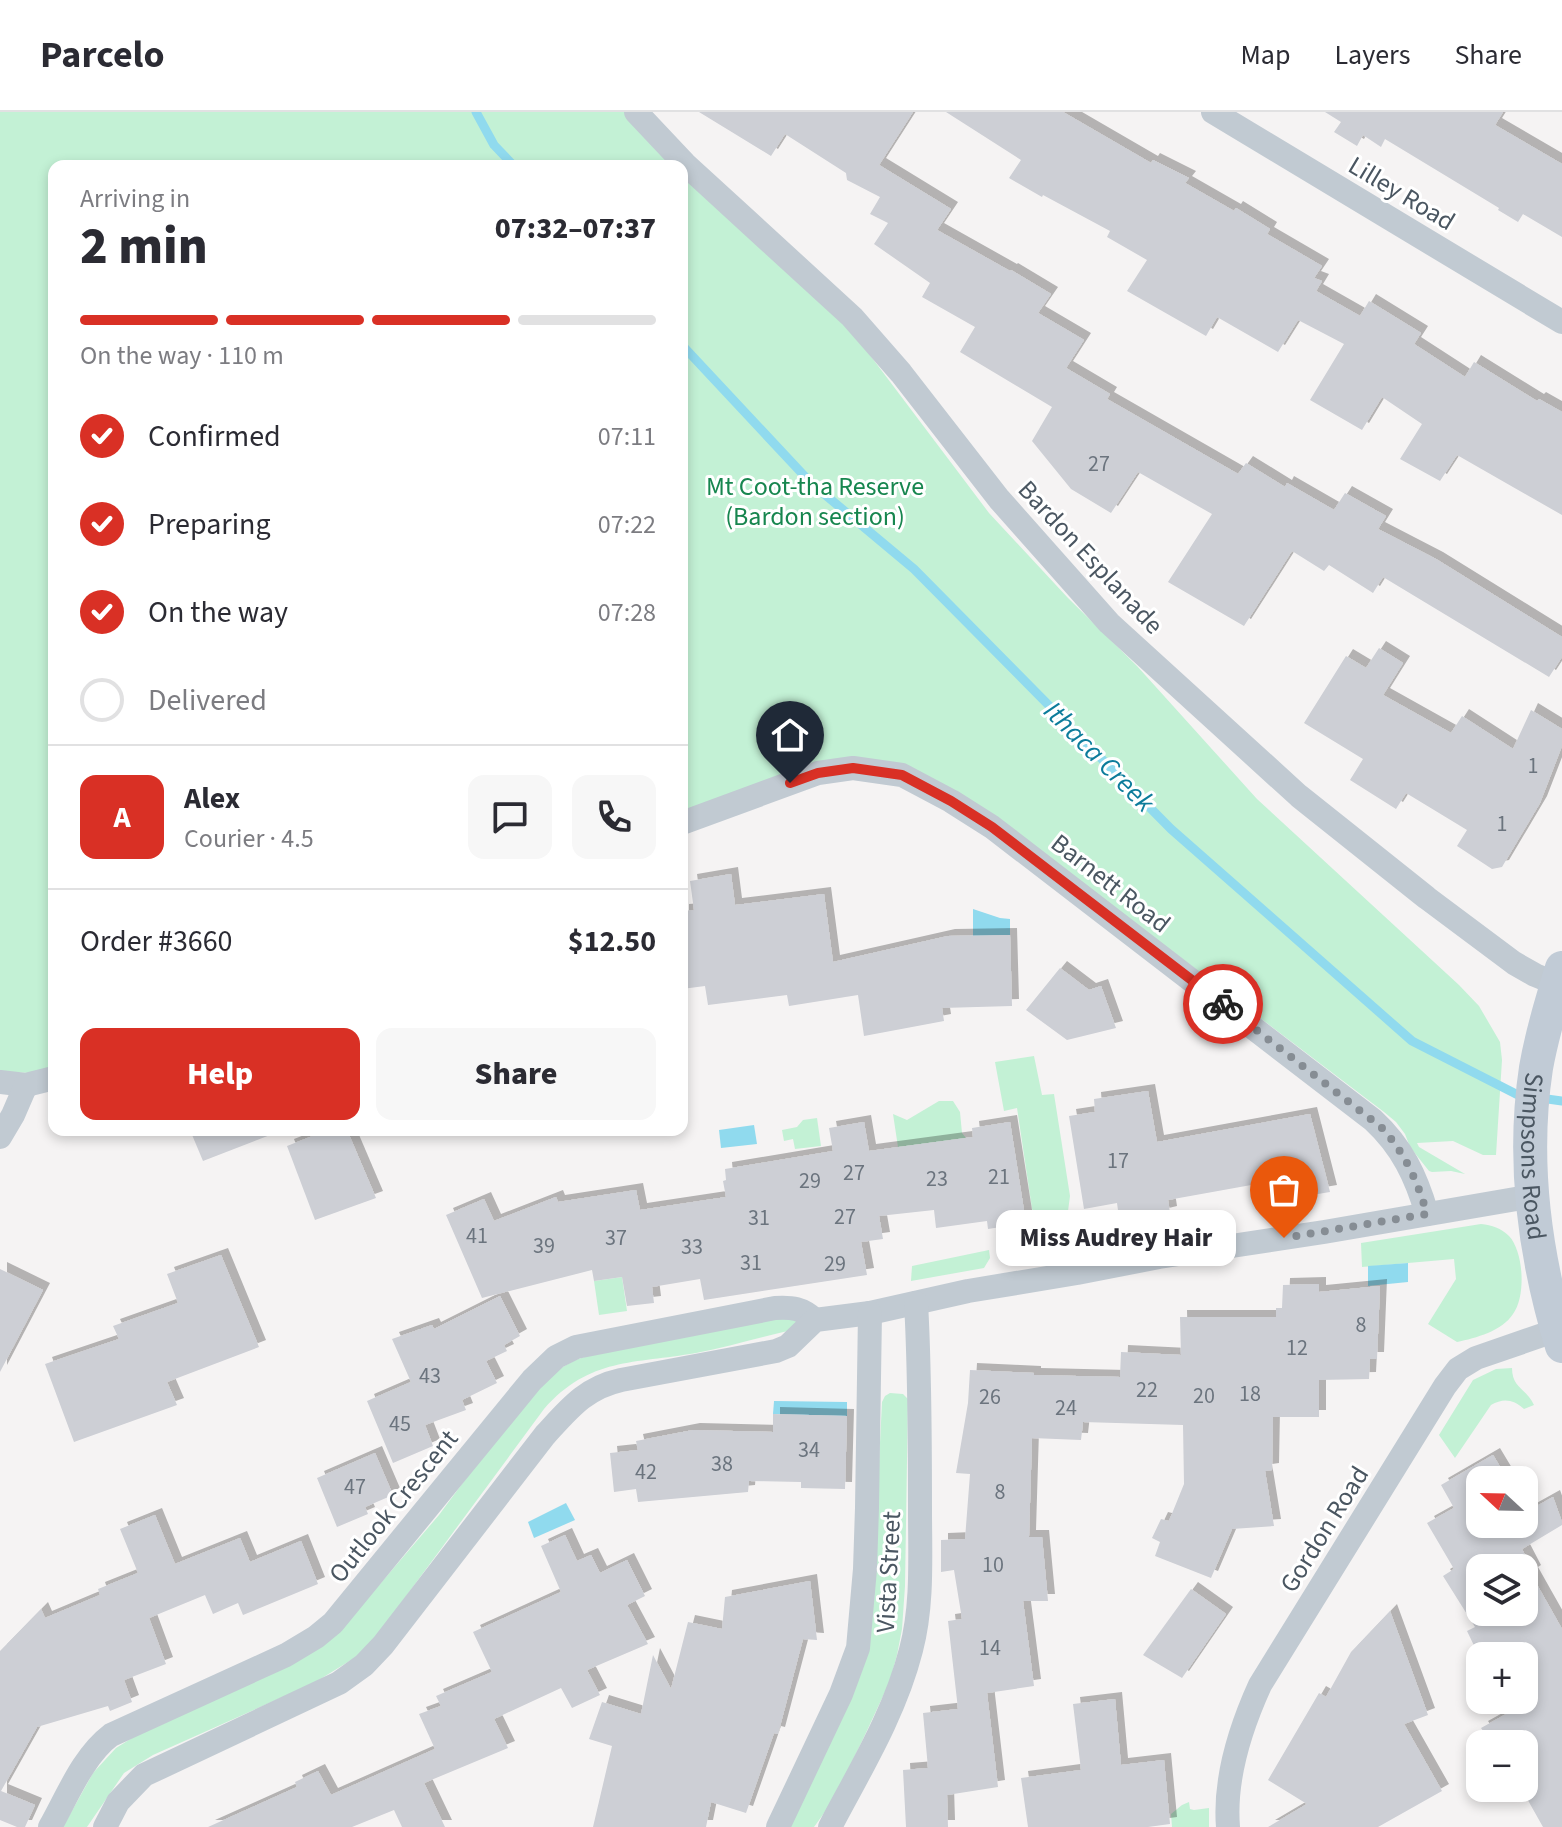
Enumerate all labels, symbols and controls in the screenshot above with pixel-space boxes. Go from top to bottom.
text: Parcelo [40,28,165,82]
text: Map [1240,35,1290,75]
text: Layers [1334,35,1410,75]
text: Share [1454,35,1522,75]
street label: Lilley Road [1341,147,1462,240]
text: Arriving in [80,180,190,217]
text: 07:32–07:37 [495,207,656,250]
text: 2 min [80,210,208,284]
text: On the way · 110 m [80,337,284,374]
icon: check [80,414,124,458]
text: Confirmed [148,415,281,458]
text: 07:11 [598,418,656,455]
house number: 27 [1088,448,1110,480]
park label: Mt Coot-tha Reserve (Bardon section) [706,468,924,535]
street label: Bardon Esplanade [1009,472,1172,643]
icon: check [80,502,124,546]
text: Preparing [148,503,271,546]
text: 07:22 [598,506,656,543]
icon: check [80,590,124,634]
text: On the way [148,591,288,634]
text: 07:28 [598,594,656,631]
text: Delivered [148,679,267,722]
water label: Ithaca Creek [1035,692,1164,822]
pin [756,701,824,783]
icon: home [768,713,812,757]
house number: 1 [1528,750,1538,782]
button: chat [468,775,552,859]
button: phone [572,775,656,859]
text: Alex [184,777,240,820]
text: A [113,796,131,839]
house number: 1 [1497,808,1507,840]
text: Courier · 4.5 [184,820,314,857]
street label: Barnett Road [1043,825,1178,942]
text: Order #3660 [80,920,233,963]
text: $12.50 [568,920,656,963]
courier [1183,964,1263,1044]
icon: bike [1201,982,1245,1026]
button: Help [80,1028,360,1120]
button: Share [376,1028,656,1120]
street label: Simpsons Road [1511,1070,1555,1242]
house number: 17 [1107,1145,1129,1177]
pin [1250,1156,1318,1238]
house number: 27 [843,1157,865,1189]
house number: 21 [988,1161,1010,1193]
house number: 23 [926,1163,948,1195]
house number: 29 [799,1165,821,1197]
icon: bag [1262,1168,1306,1212]
house number: 27 [834,1201,856,1233]
house number: 31 [748,1202,770,1234]
callout: Miss Audrey Hair [996,1210,1236,1266]
text: Miss Audrey Hair [1020,1219,1212,1256]
house number: 41 [466,1220,488,1252]
house number: 37 [605,1222,627,1254]
house number: 39 [533,1230,555,1262]
house number: 33 [681,1231,703,1263]
house number: 31 [740,1247,762,1279]
house number: 29 [824,1248,846,1280]
house number: 8 [1356,1309,1367,1341]
house number: 12 [1286,1332,1308,1364]
house number: 43 [419,1360,441,1392]
house number: 22 [1136,1374,1158,1406]
house number: 18 [1239,1378,1261,1410]
house number: 20 [1193,1380,1215,1412]
house number: 26 [979,1381,1001,1413]
house number: 24 [1055,1392,1077,1424]
house number: 45 [389,1408,411,1440]
street label: Outlook Crescent [320,1422,467,1591]
house number: 34 [798,1434,820,1466]
house number: 38 [711,1448,733,1480]
house number: 42 [635,1456,657,1488]
street label: Gordon Road [1271,1459,1378,1600]
north arrow [1466,1466,1538,1538]
map controls [1466,1466,1538,1802]
house number: 47 [344,1471,366,1503]
house number: 8 [995,1476,1006,1508]
street label: Vista Street [867,1510,910,1634]
house number: 10 [982,1549,1004,1581]
button: layers [1466,1554,1538,1626]
house number: 14 [979,1632,1001,1664]
button: + [1466,1642,1538,1714]
button: − [1466,1730,1538,1802]

